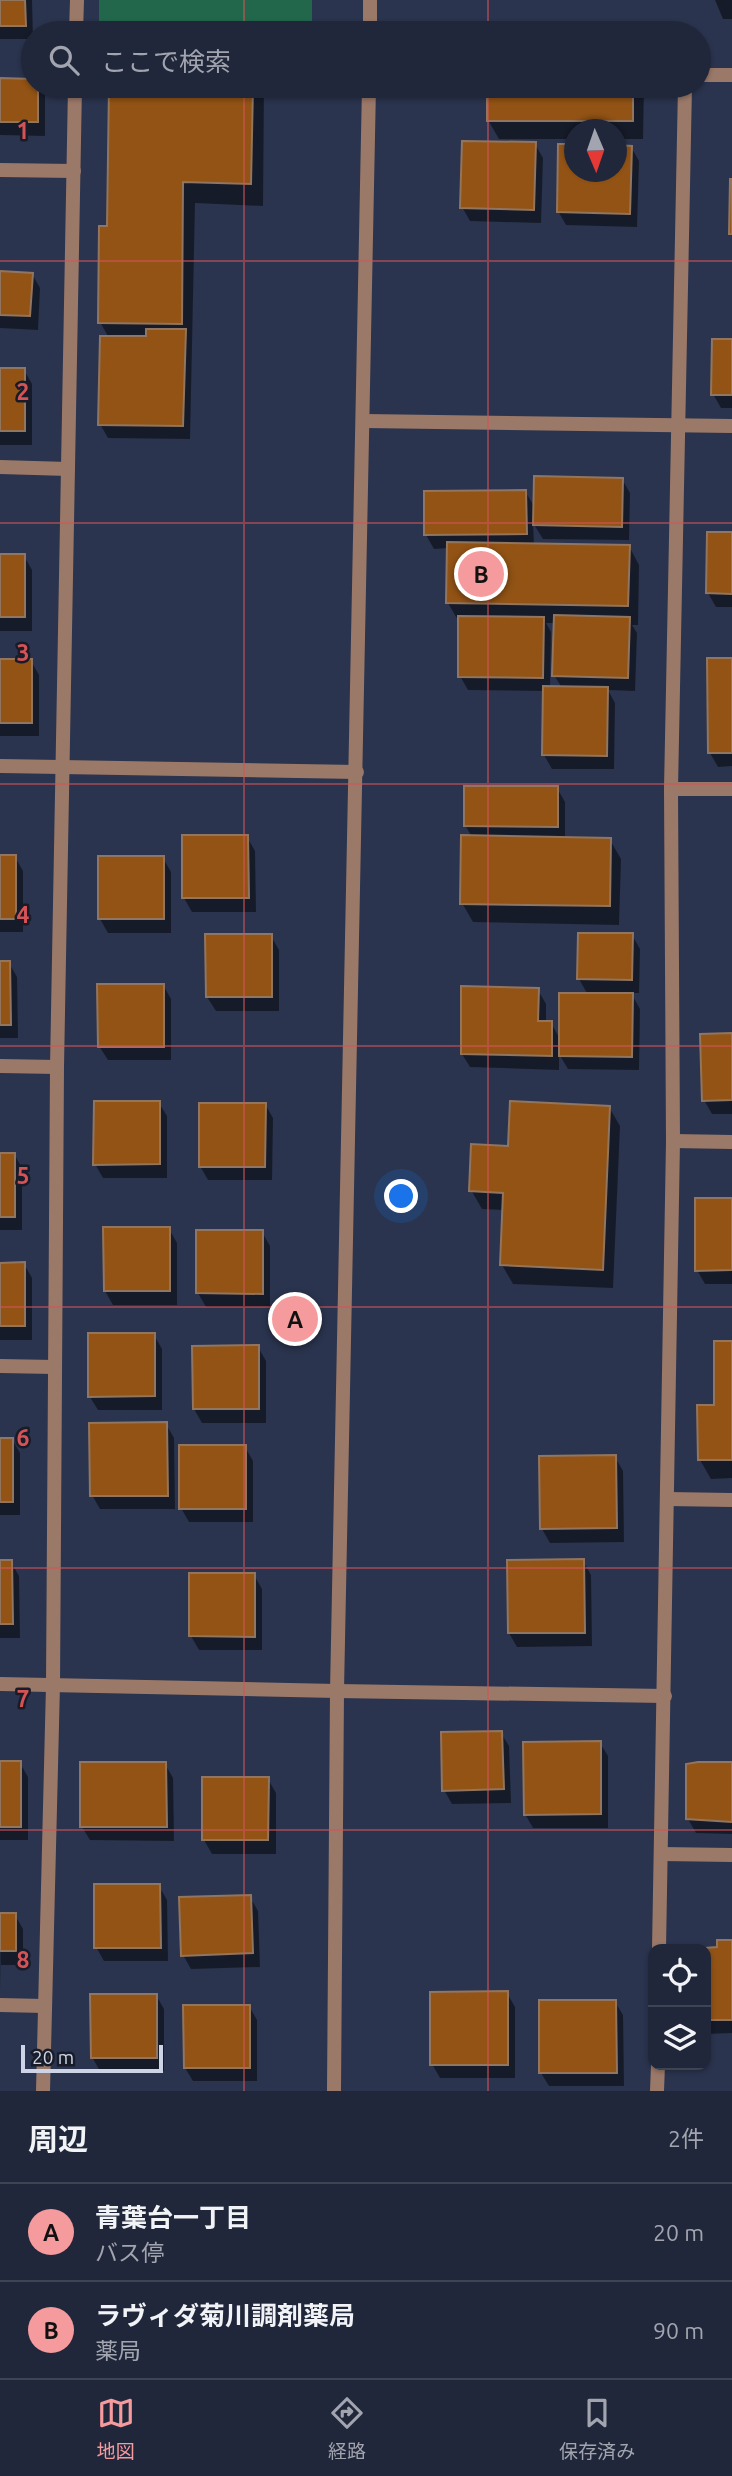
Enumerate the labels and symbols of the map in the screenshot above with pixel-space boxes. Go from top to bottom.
text: 1 [17,118,29,143]
north arrow [564,119,627,182]
text: 2 [17,379,29,404]
pin: B [458,548,504,600]
text: 3 [17,640,29,665]
text: 4 [17,902,30,927]
text: 5 [17,1163,29,1188]
your location [384,1179,418,1213]
pin: A [272,1293,318,1345]
text: 6 [17,1425,30,1450]
text: 7 [17,1686,29,1711]
text: 8 [17,1947,29,1972]
scale bar [21,2042,163,2074]

